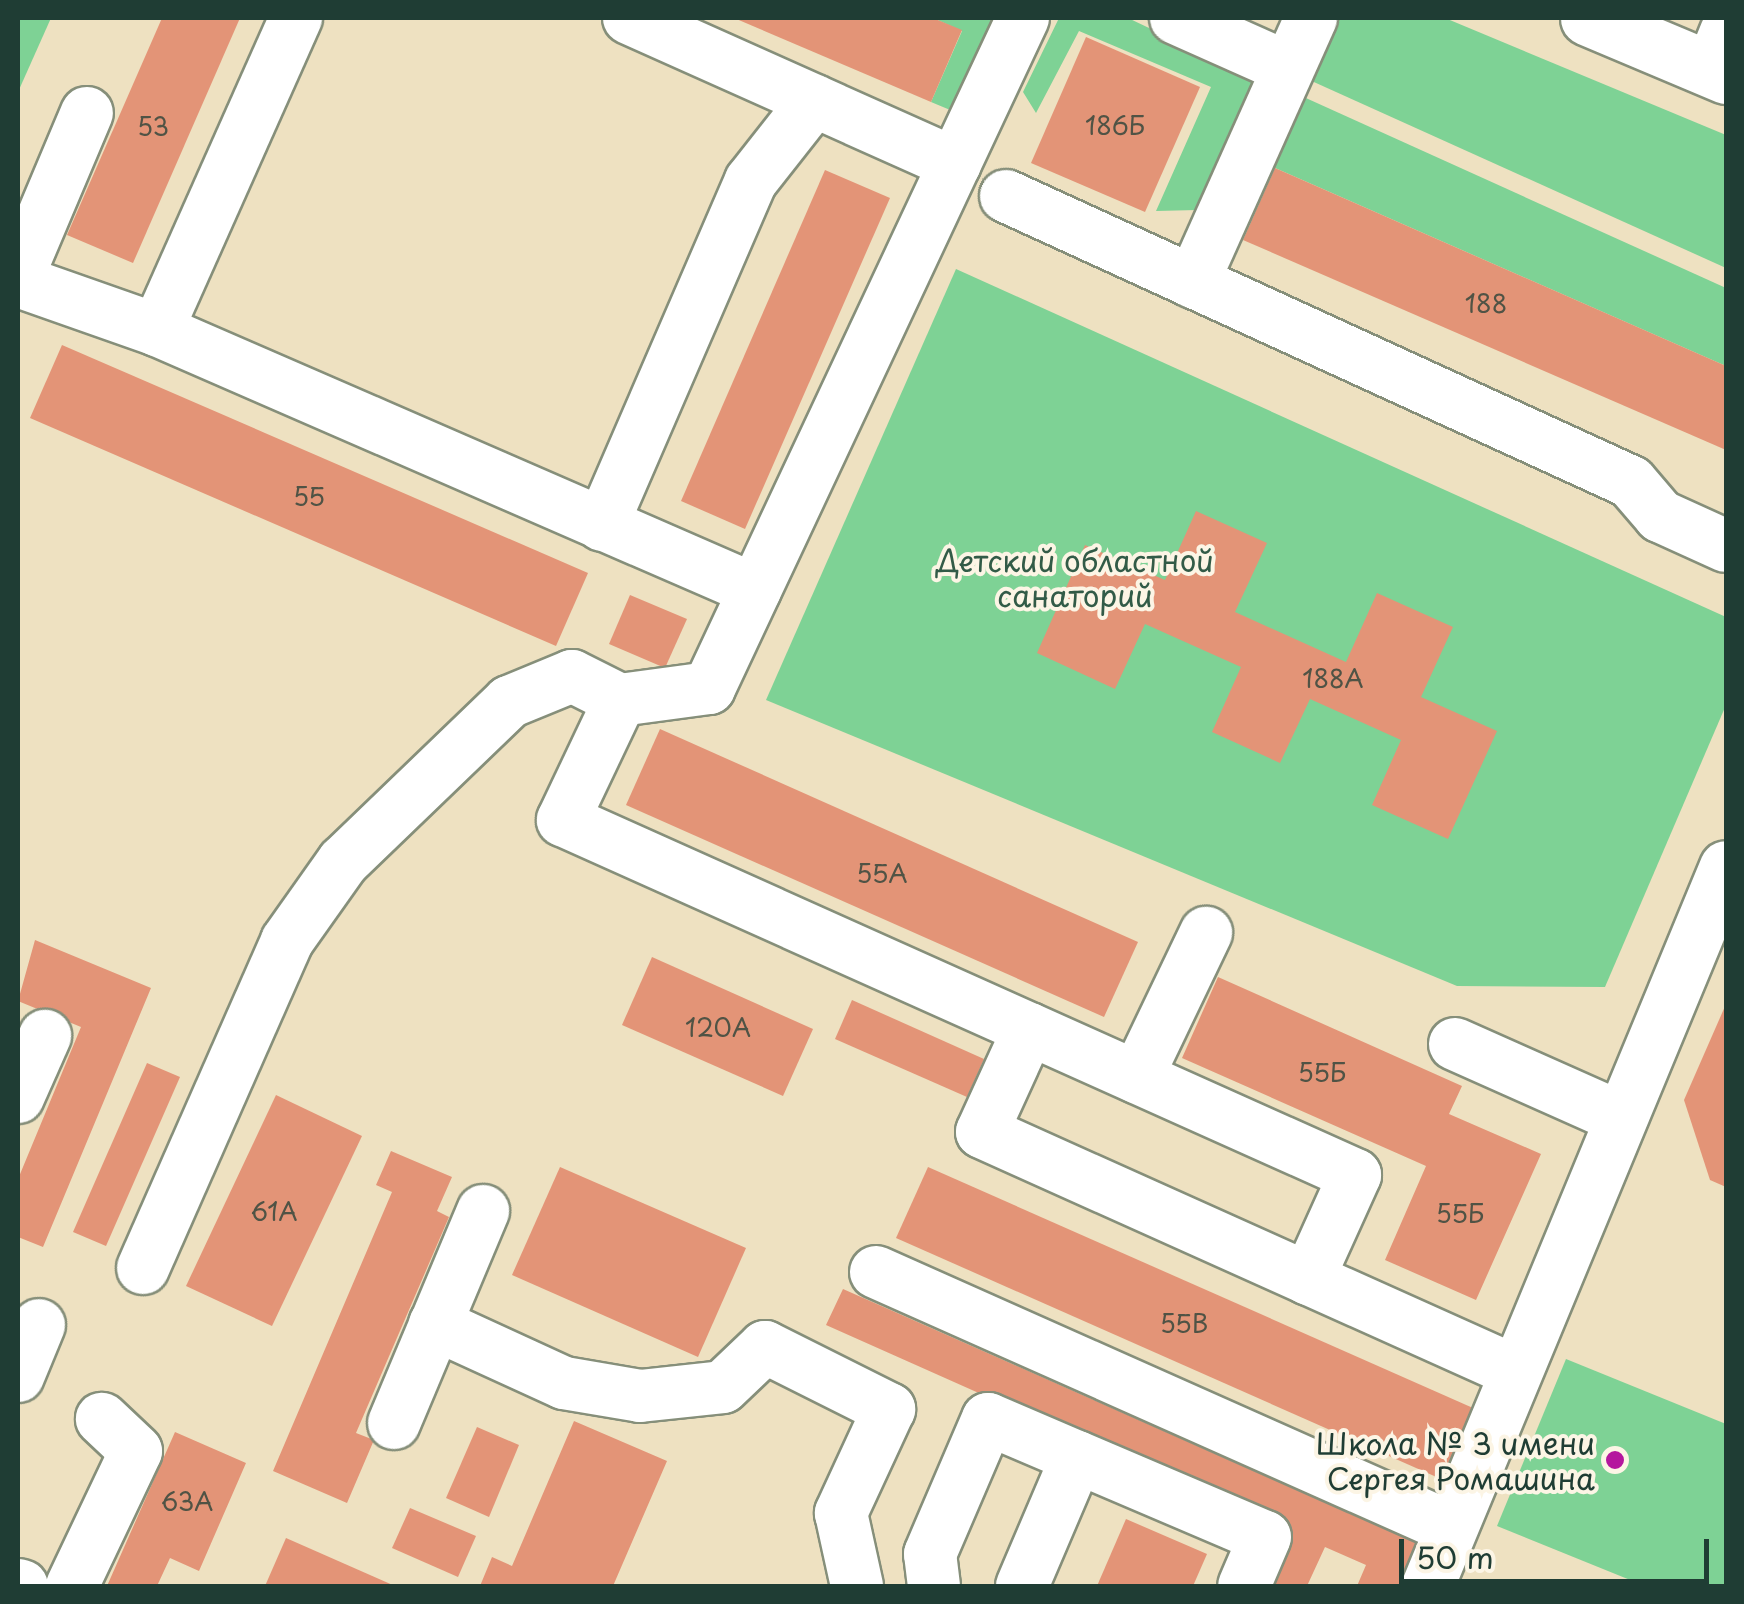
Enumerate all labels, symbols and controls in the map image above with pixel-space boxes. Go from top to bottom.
house number: 186Б [1085,110,1145,140]
house number: 53 [137,111,169,141]
house number: 188 [1465,288,1507,318]
house number: 55 [293,481,325,511]
park label: Детский областной санаторий [935,542,1215,612]
house number: 188А [1302,663,1364,693]
house number: 55А [856,858,908,888]
house number: 120А [685,1012,751,1042]
house number: 55Б [1298,1057,1346,1087]
house number: 61А [250,1196,298,1226]
house number: 55Б [1436,1198,1484,1228]
house number: 55В [1160,1308,1208,1338]
place label: Школа № 3 имени Сергея Ромашина [1314,1425,1595,1496]
marker: Школа № 3 имени Сергея Ромашина [1604,1449,1626,1471]
house number: 63А [161,1486,213,1516]
scale bar [1404,1519,1714,1581]
text: 50 m [1416,1534,1494,1579]

